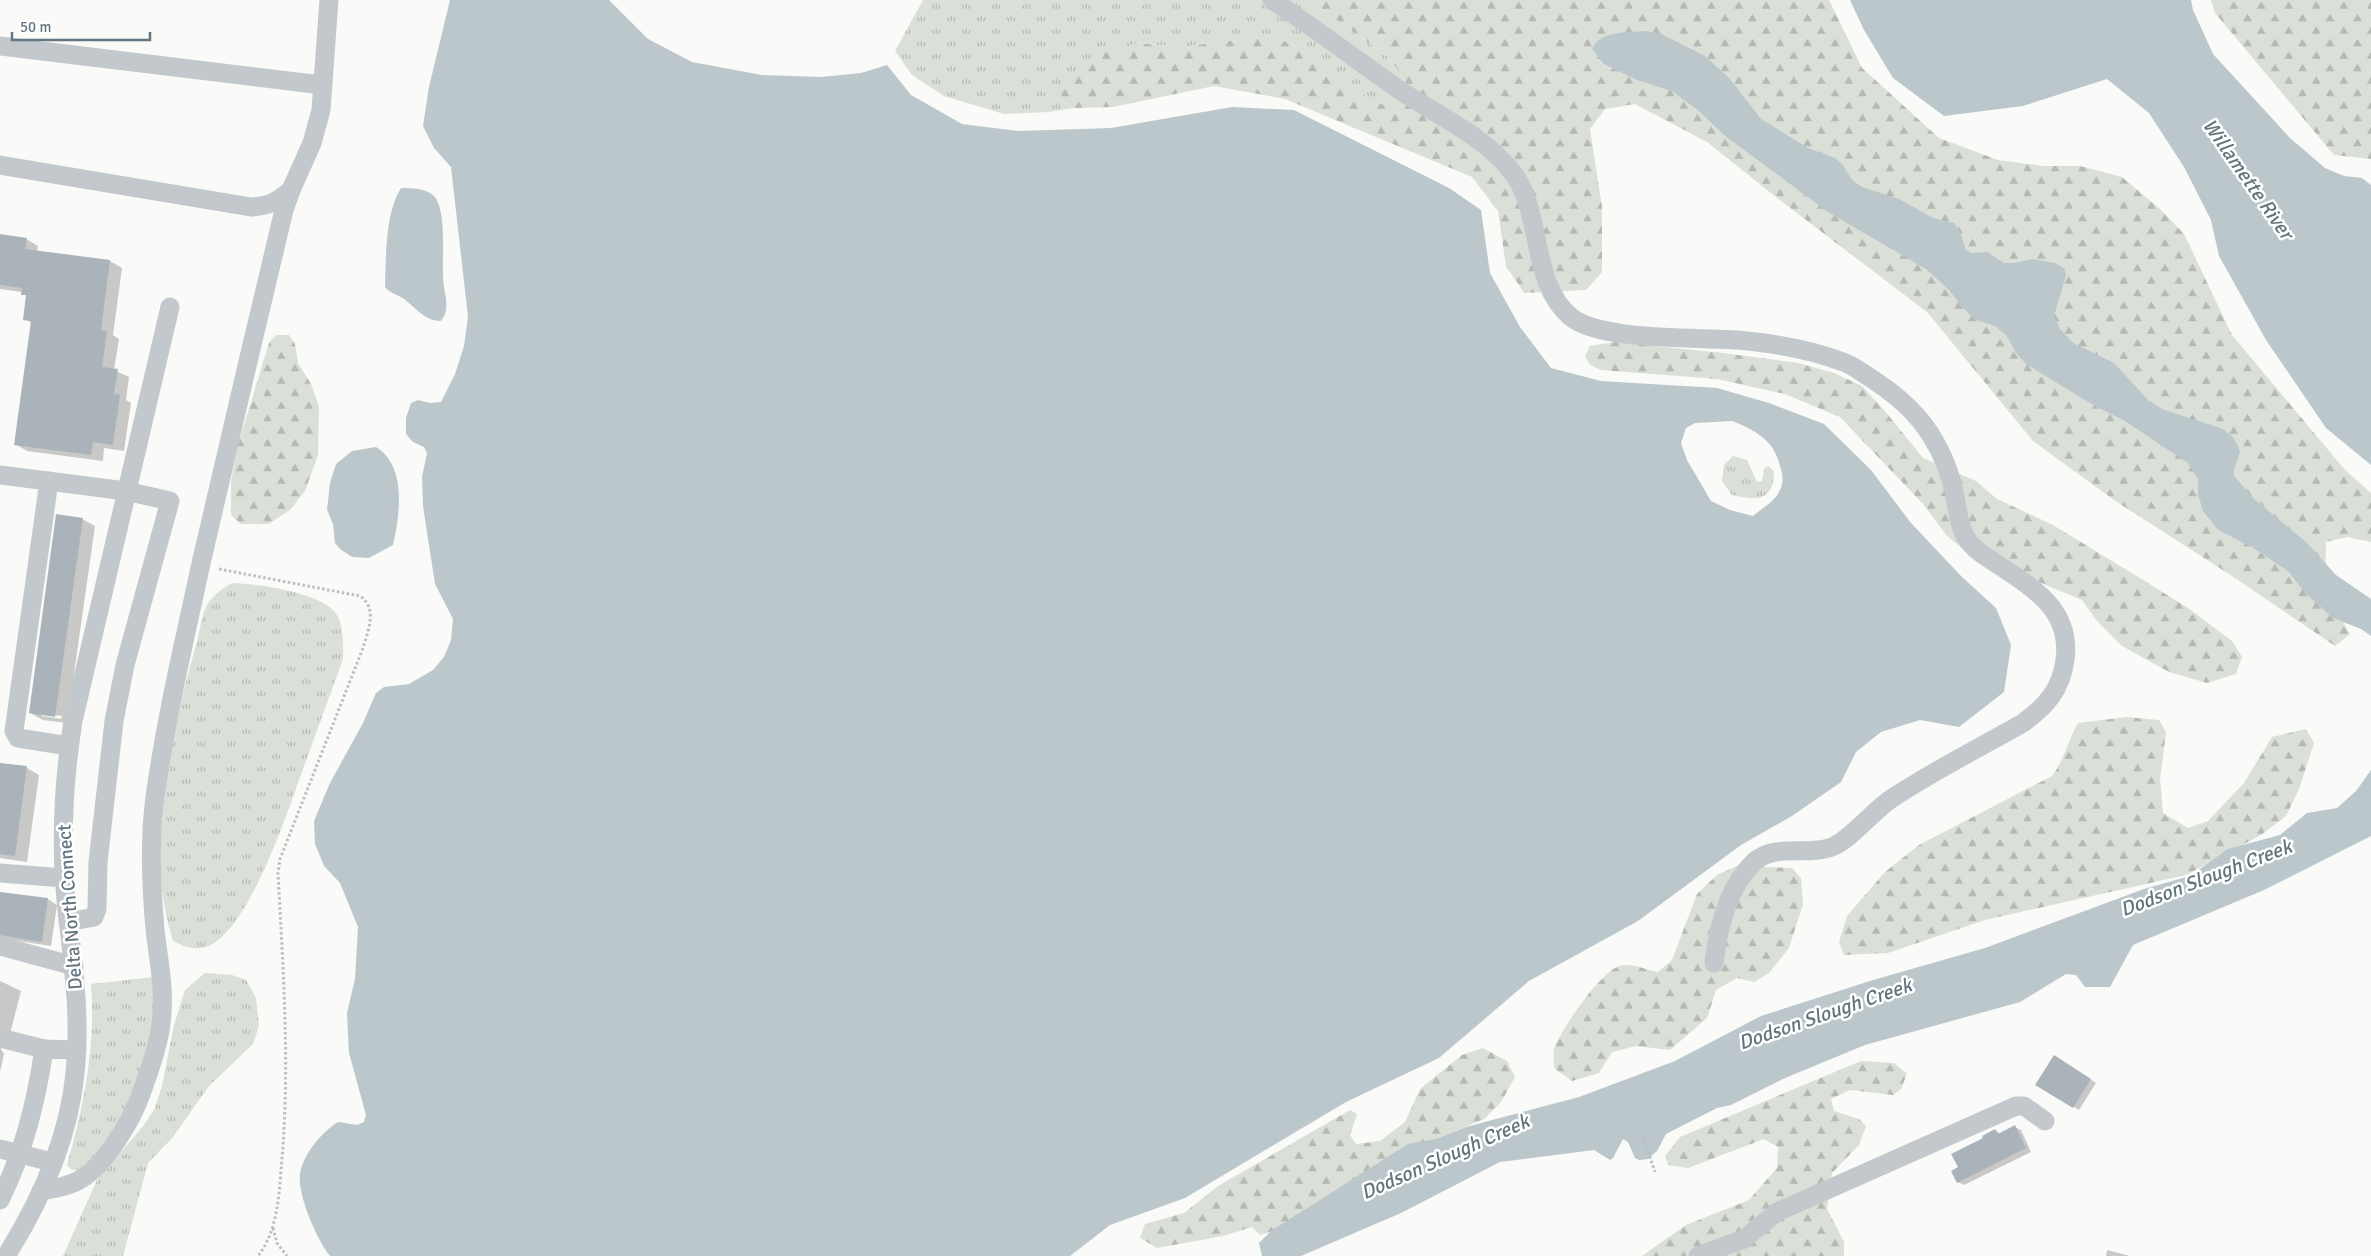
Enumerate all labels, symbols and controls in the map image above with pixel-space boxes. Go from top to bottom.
scale bar [12,10,150,42]
text: 50 m [20,18,51,36]
water label: Willamette River [2197,114,2300,246]
street label: Delta North Connect [52,823,88,991]
water label: Dodson Slough Creek [2117,833,2297,922]
water label: Dodson Slough Creek [1735,972,1917,1055]
water label: Dodson Slough Creek [1357,1108,1535,1205]

